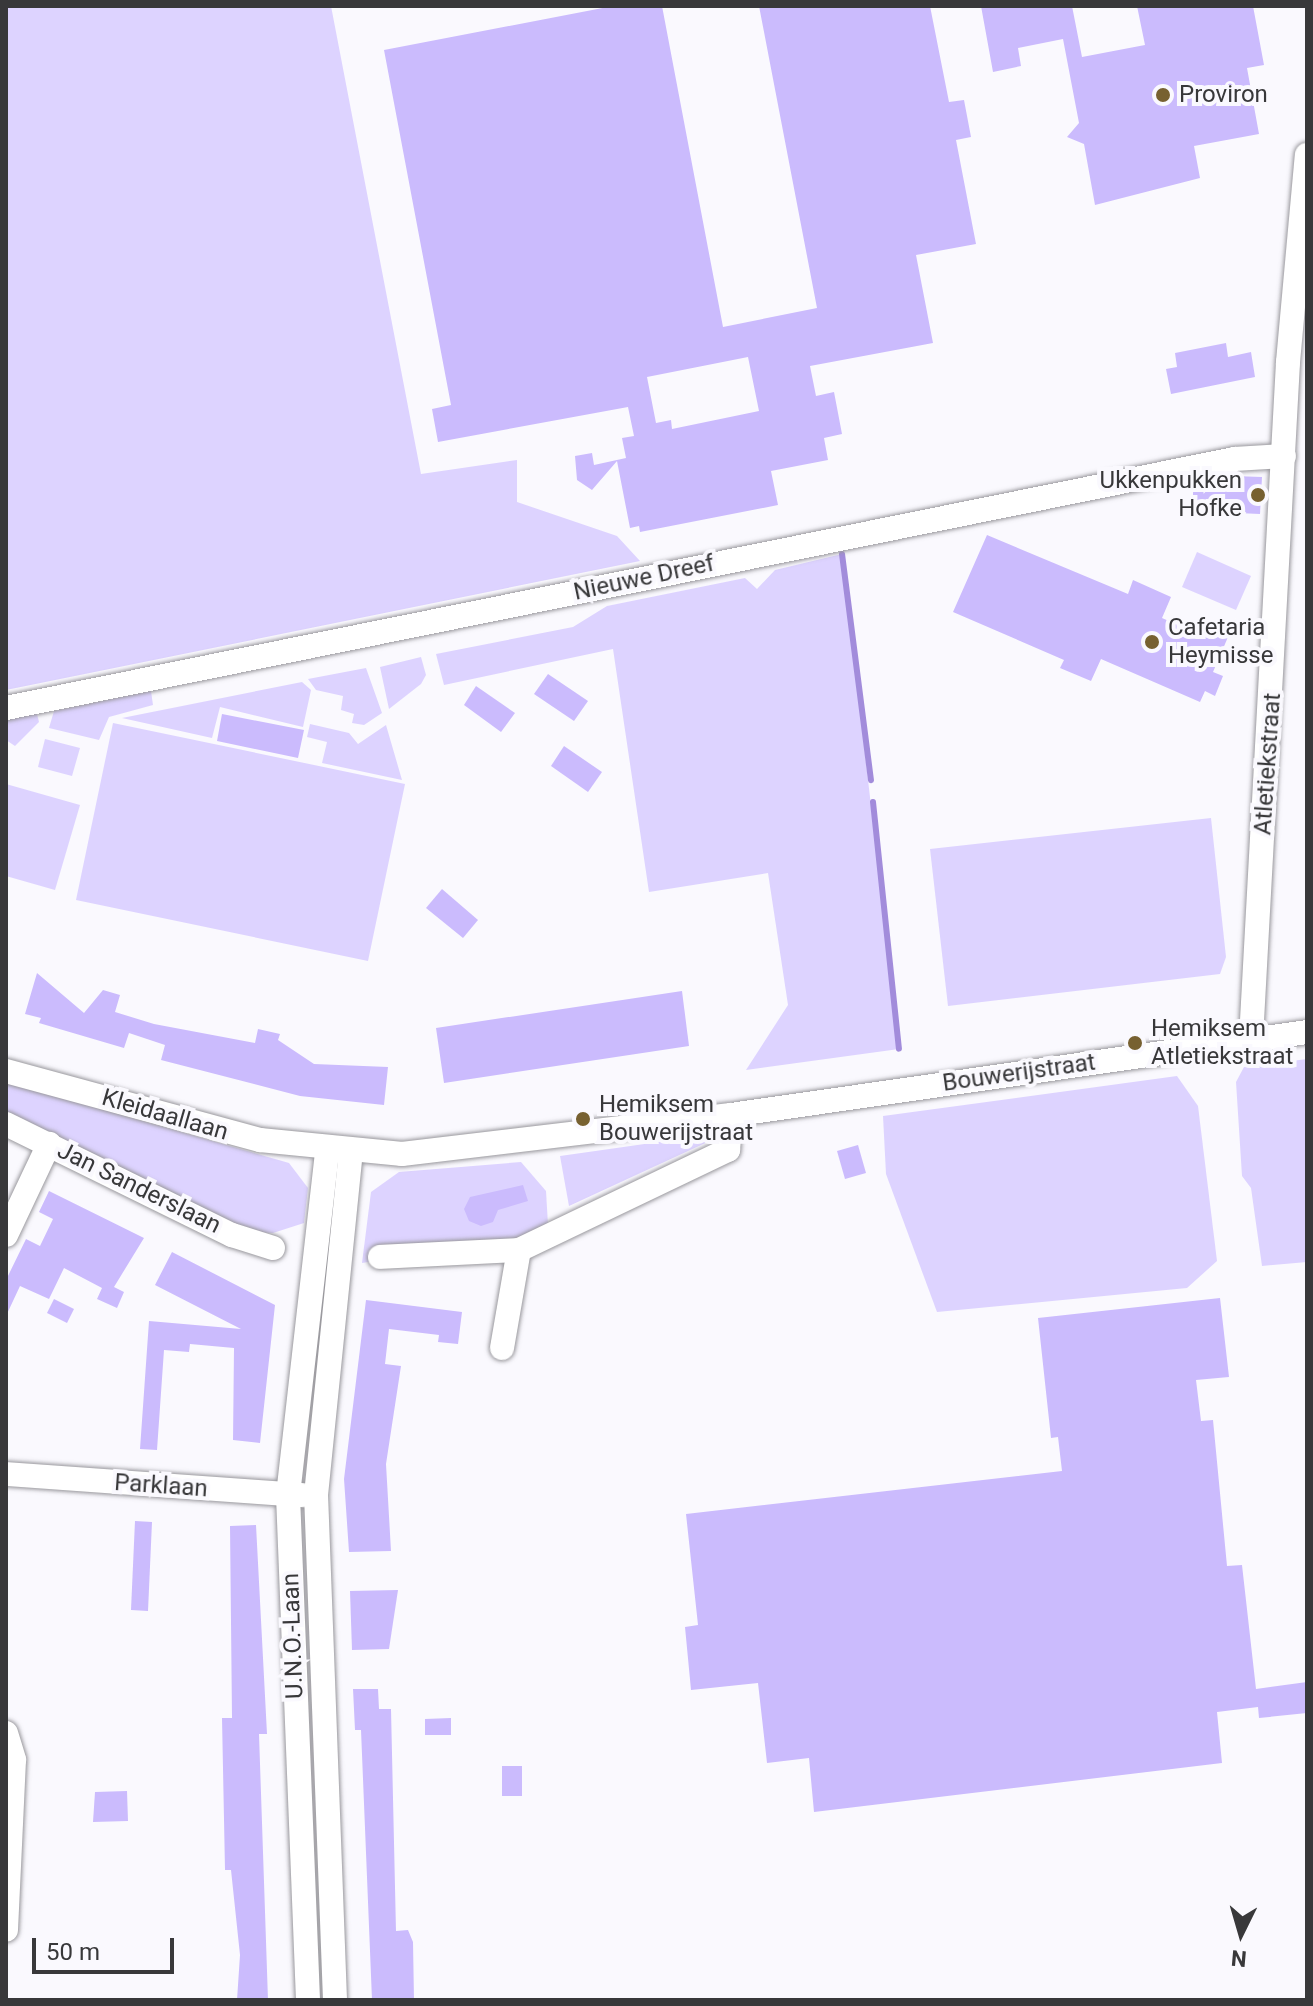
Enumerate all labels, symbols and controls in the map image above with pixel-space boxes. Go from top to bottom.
place label: Proviron [1179,81,1268,109]
marker: Proviron [1154,86,1172,104]
place label: Ukkenpukken Hofke [1100,467,1242,523]
marker: Ukkenpukken Hofke [1249,486,1267,504]
street label: Nieuwe Dreef [571,549,717,607]
place label: Cafetaria Heymisse [1168,614,1273,670]
marker: Cafetaria Heymisse [1143,633,1161,651]
street label: Atletiekstraat [1249,692,1287,836]
place label: Hemiksem Atletiekstraat [1151,1015,1293,1071]
marker: Hemiksem Atletiekstraat [1126,1034,1144,1052]
street label: Bouwerijstraat [941,1048,1097,1098]
street label: Kleidaallaan [98,1083,232,1147]
place label: Hemiksem Bouwerijstraat [599,1091,753,1147]
marker: Hemiksem Bouwerijstraat [574,1110,592,1128]
street label: Jan Sanderslaan [53,1136,225,1240]
street label: Parklaan [113,1468,209,1504]
street label: U.N.O.-Laan [276,1573,310,1699]
north arrow [1201,1894,1281,1974]
scale bar [36,1922,178,1972]
text: 50 m [46,1938,100,1966]
text: N [1230,1945,1248,1972]

